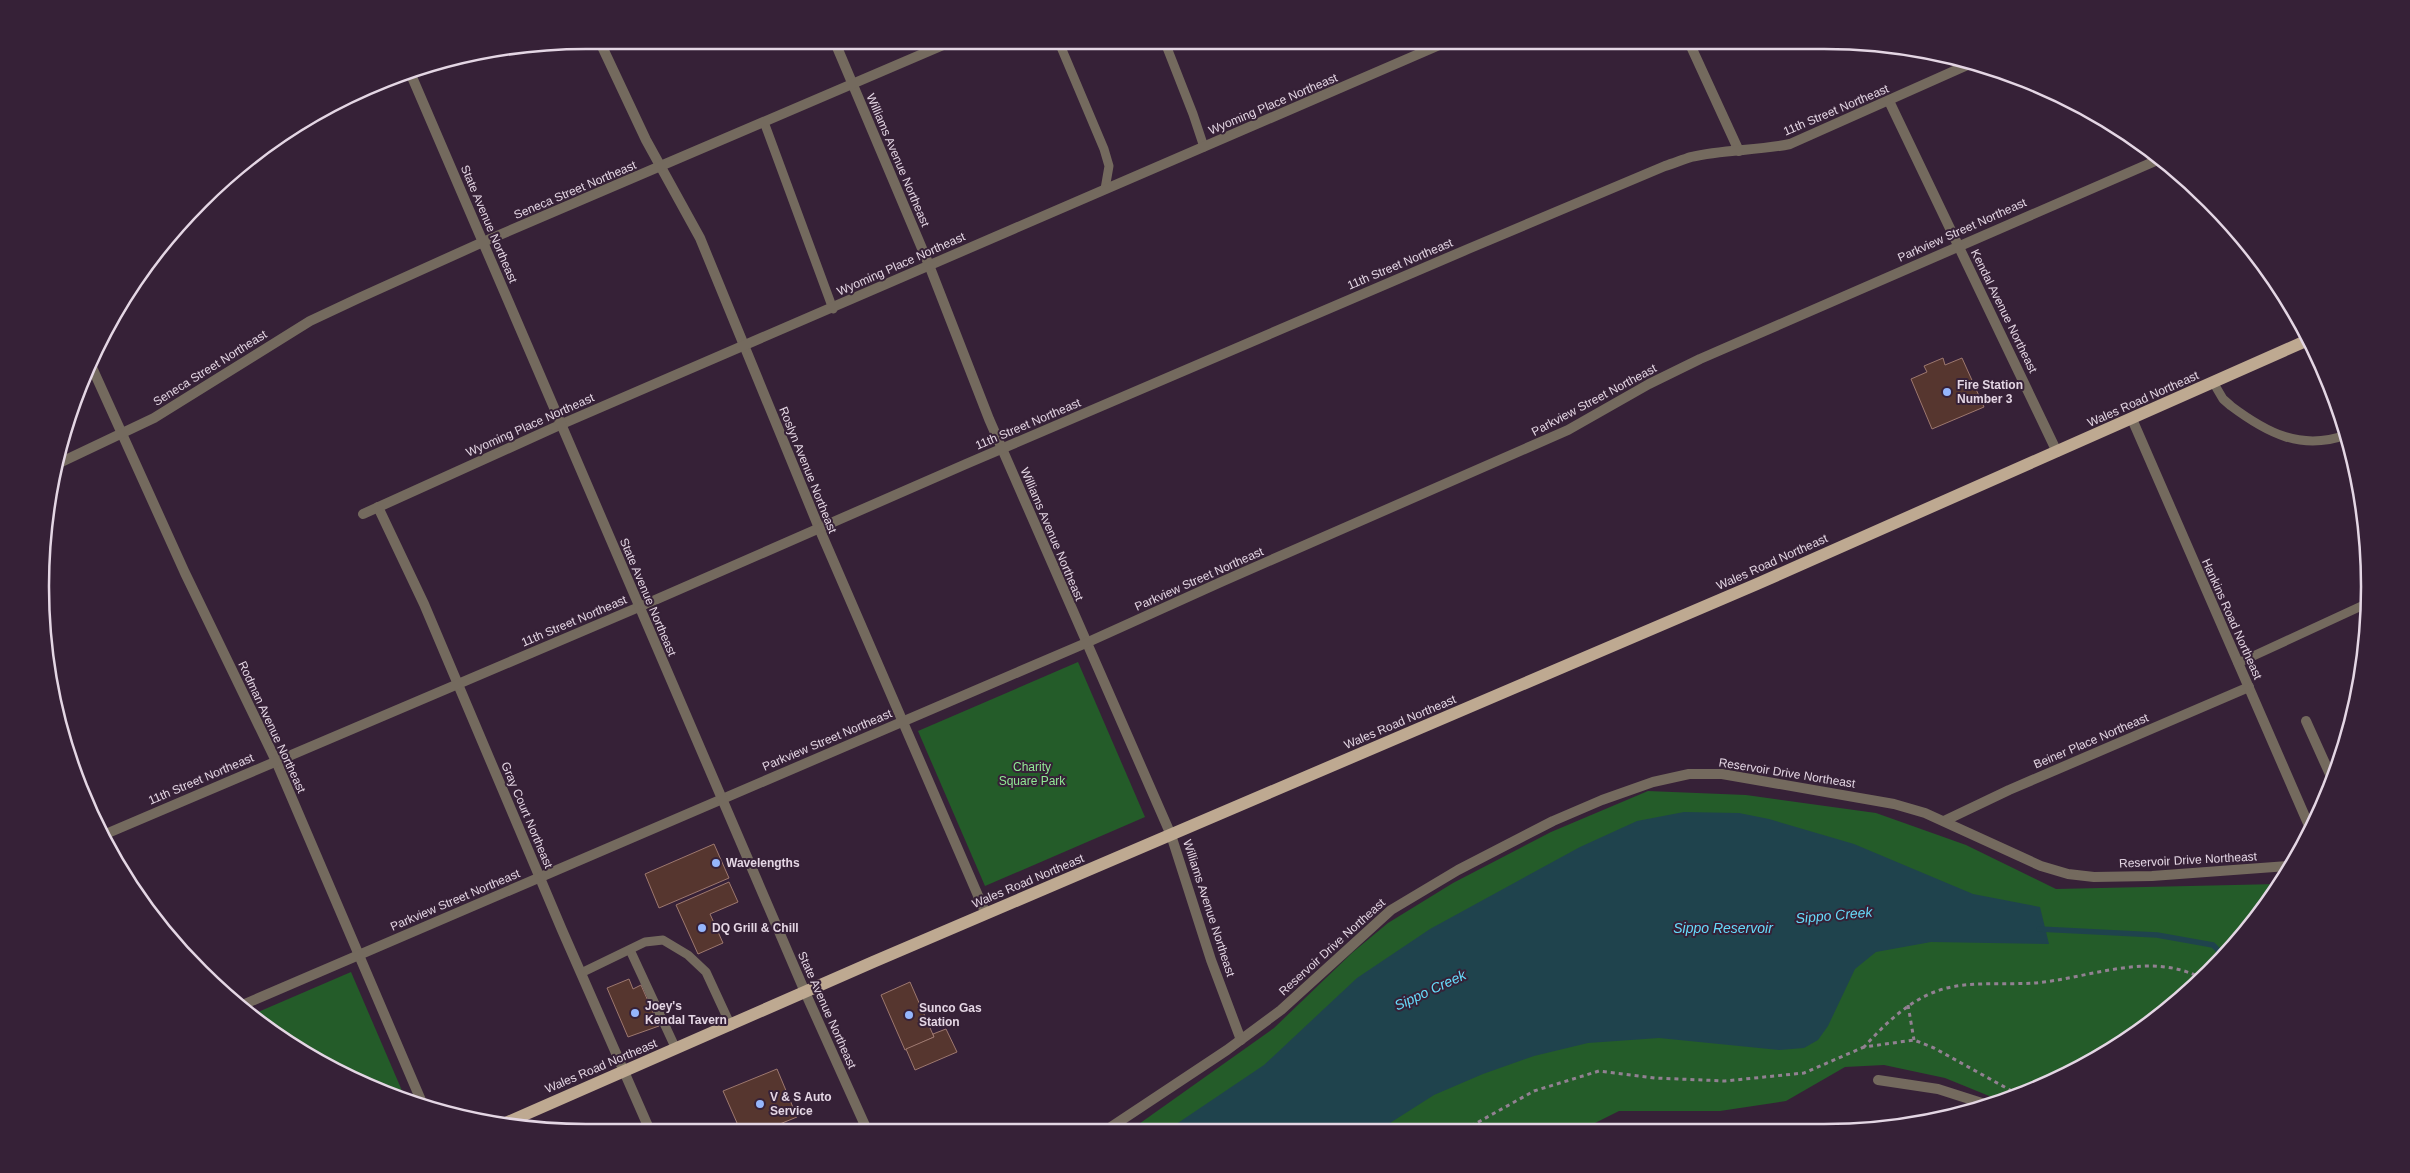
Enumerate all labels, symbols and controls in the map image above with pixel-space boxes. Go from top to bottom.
street label: Wyoming Place Northeast [1206,70,1340,138]
street label: 11th Street Northeast [1781,81,1891,139]
street label: Williams Avenue Northeast [864,91,933,229]
street label: Seneca Street Northeast [512,158,639,222]
street label: State Avenue Northeast [458,163,520,286]
street label: Parkview Street Northeast [1895,195,2029,265]
street label: Wyoming Place Northeast [835,229,968,299]
street label: 11th Street Northeast [1345,235,1455,293]
street label: Kendal Avenue Northeast [1968,247,2040,376]
street label: Seneca Street Northeast [151,327,270,409]
street label: Parkview Street Northeast [1529,361,1659,439]
street label: Wales Road Northeast [2085,368,2201,430]
place label: Fire Station Number 3 [1957,378,2023,406]
marker: Fire Station Number 3 [1941,386,1953,398]
street label: Wyoming Place Northeast [464,390,597,460]
street label: 11th Street Northeast [973,395,1083,453]
street label: Roslyn Avenue Northeast [776,405,840,536]
street label: Williams Avenue Northeast [1018,465,1087,603]
street label: Wales Road Northeast [1714,531,1830,593]
street label: State Avenue Northeast [617,536,679,659]
street label: Parkview Street Northeast [1132,544,1266,614]
street label: Hankins Road Northeast [2199,556,2265,682]
street label: 11th Street Northeast [519,592,629,650]
street label: Rodman Avenue Northeast [235,659,309,796]
street label: Wales Road Northeast [1342,692,1459,752]
street label: Parkview Street Northeast [760,706,895,774]
street label: Beiner Place Northeast [2031,710,2151,772]
street label: 11th Street Northeast [146,750,256,808]
street label: Reservoir Drive Northeast [1718,755,1857,791]
street label: Gray Court Northeast [498,760,556,871]
park label: Charity Square Park [999,760,1066,788]
street label: Williams Avenue Northeast [1180,838,1238,979]
street label: Reservoir Drive Northeast [2119,849,2258,871]
street label: Wales Road Northeast [970,851,1087,911]
place label: Wavelengths [726,856,800,870]
marker: Wavelengths [710,857,722,869]
street label: Parkview Street Northeast [388,866,523,934]
street label: Reservoir Drive Northeast [1276,895,1388,998]
water label: Sippo Creek [1795,904,1874,926]
water label: Sippo Reservoir [1673,920,1774,936]
place label: DQ Grill & Chill [712,921,799,935]
marker: DQ Grill & Chill [696,922,708,934]
street label: State Avenue Northeast [795,949,859,1071]
water label: Sippo Creek [1392,966,1469,1014]
place label: Joey's Kendal Tavern [645,999,727,1027]
place label: Sunco Gas Station [919,1001,982,1029]
marker: Joey's Kendal Tavern [629,1007,641,1019]
marker: Sunco Gas Station [903,1009,915,1021]
street label: Wales Road Northeast [543,1036,660,1096]
place label: V & S Auto Service [770,1090,832,1118]
marker: V & S Auto Service [754,1098,766,1110]

